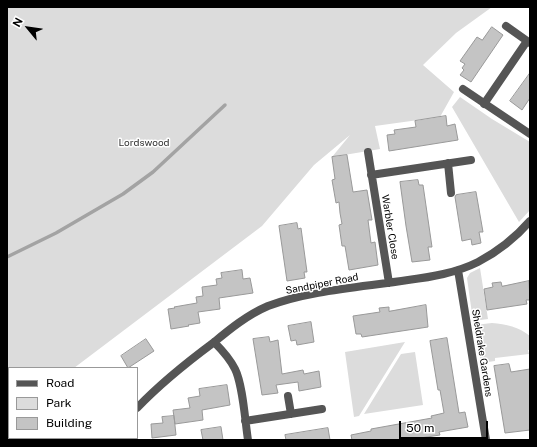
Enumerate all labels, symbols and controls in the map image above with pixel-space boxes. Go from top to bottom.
north arrow [8,8,48,48]
text: N [10,16,25,29]
park label: Lordswood [118,137,170,149]
street label: Warbler Close [379,194,401,260]
street label: Sandpiper Road [284,271,360,297]
street label: Sheldrake Gardens [469,308,495,398]
legend [8,367,138,439]
text: Road [46,376,74,390]
text: Park [46,396,72,410]
scale bar [401,413,490,439]
text: Building [46,416,92,430]
text: 50 m [406,421,434,435]

